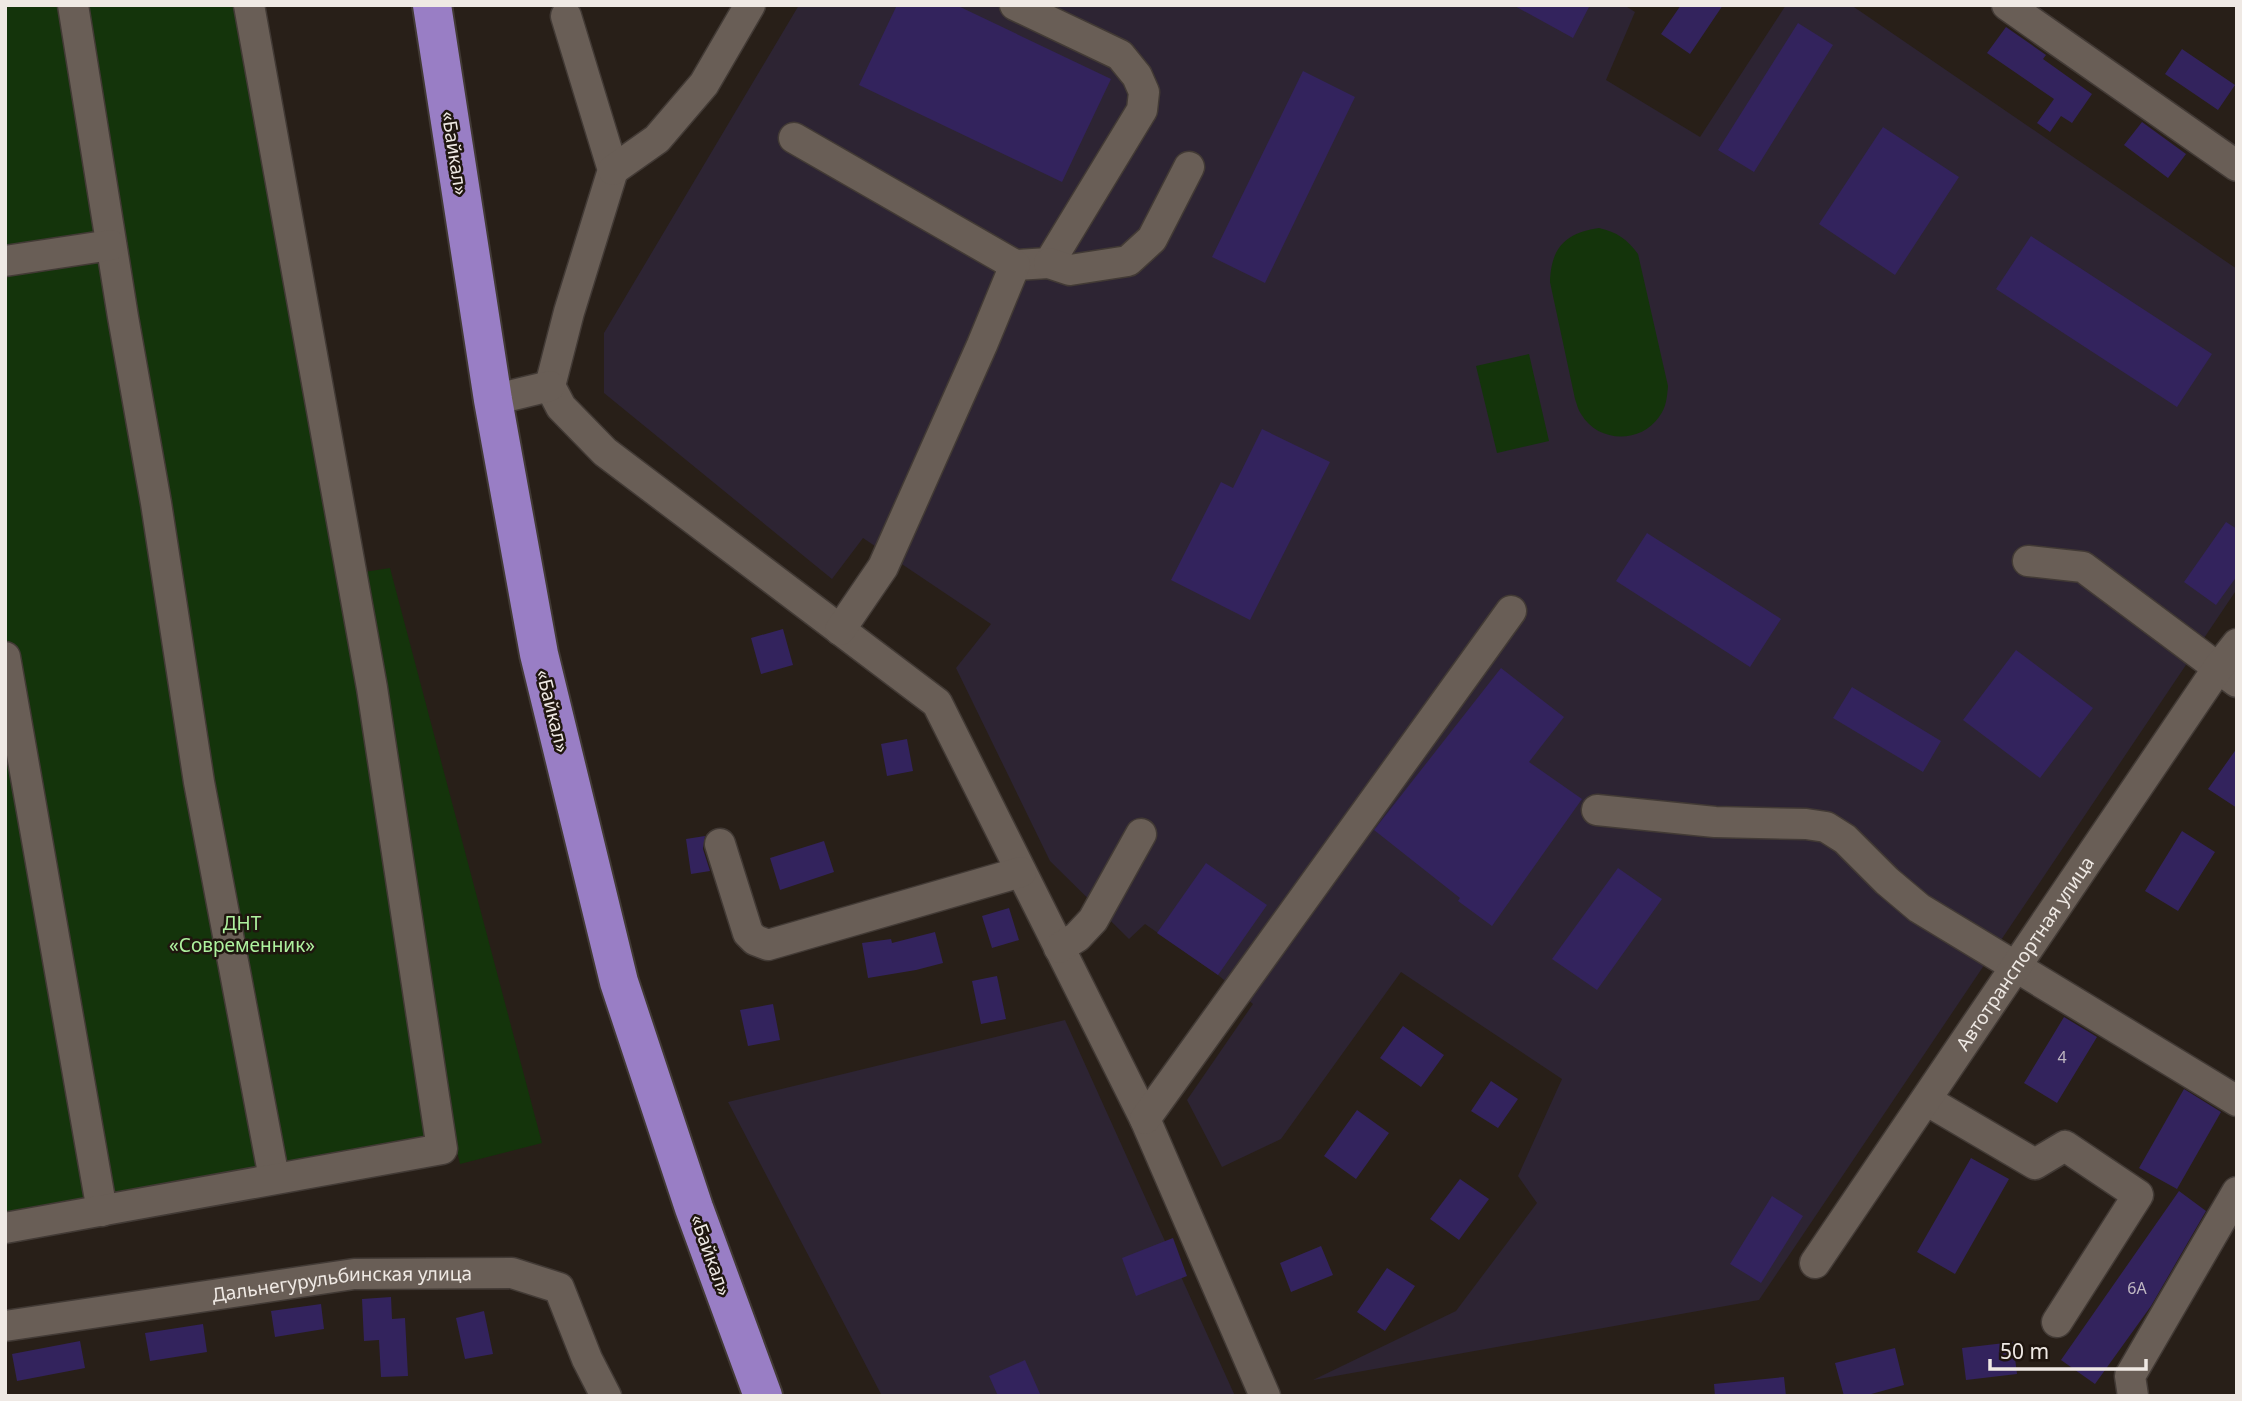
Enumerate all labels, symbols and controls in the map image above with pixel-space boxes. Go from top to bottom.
street label: «Байкал» [436,109,474,197]
street label: «Байкал» [530,667,576,755]
street label: Автотранспортная улица [1950,851,2100,1056]
park label: ДНТ «Современник» [169,910,315,958]
house number: 4 [2057,1046,2067,1068]
street label: «Байкал» [684,1211,738,1299]
street label: Дальнегурульбинская улица [210,1260,472,1308]
house number: 6А [2127,1277,2147,1299]
scale bar [1990,1328,2146,1372]
text: 50 m [2000,1337,2049,1365]

